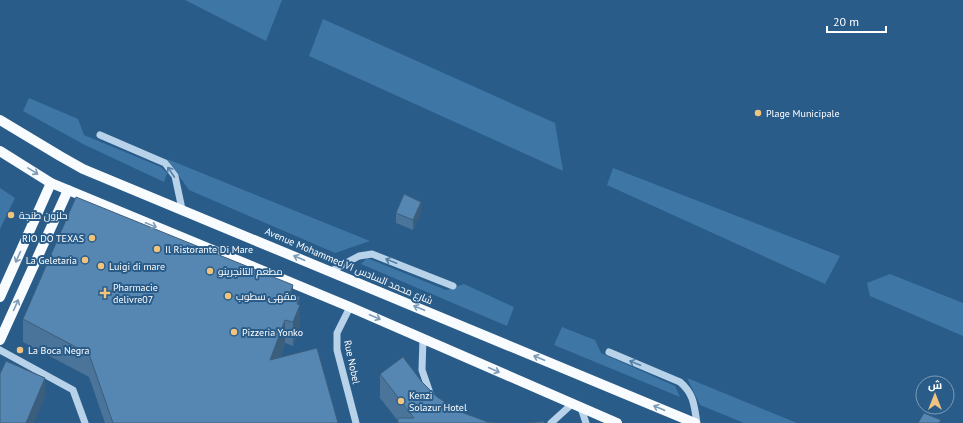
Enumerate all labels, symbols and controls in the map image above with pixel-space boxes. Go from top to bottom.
scale bar [827,8,886,34]
text: 20 m [833,14,859,29]
place label: Plage Municipale [766,107,840,120]
marker: Plage Municipale [753,108,763,118]
one-way arrow [167,166,175,177]
one-way arrow [27,168,39,176]
place label: حلزون طنجة [19,209,68,222]
marker: حلزون طنجة [6,210,16,220]
one-way arrow [145,221,157,229]
street label: Avenue Mohammed VI شارع محمد السادس [263,225,435,307]
place label: RIO DO TEXAS [22,232,84,245]
marker: RIO DO TEXAS [87,233,97,243]
place label: Il Ristorante Di Mare [165,243,253,256]
marker: Il Ristorante Di Mare [152,244,162,254]
one-way arrow [14,250,21,262]
one-way arrow [293,253,305,261]
place label: La Geletaria [26,254,77,267]
marker: La Geletaria [80,255,90,265]
one-way arrow [385,257,397,264]
place label: Luigi di mare [109,260,165,273]
marker: Luigi di mare [96,261,106,271]
place label: مطعم التانجرينو [218,265,283,279]
marker: مطعم التانجرينو [205,266,215,276]
place label: Pharmacie delivre07 [113,281,158,306]
marker: Pharmacie delivre07 [100,288,110,298]
place label: مقهى سطوب [236,290,296,303]
marker: مقهى سطوب [223,291,233,301]
one-way arrow [13,299,20,311]
one-way arrow [413,303,425,311]
one-way arrow [369,314,381,322]
place label: Pizzeria Yonko [242,326,303,339]
marker: Pizzeria Yonko [229,327,239,337]
street label: Rue Nobel [341,339,363,385]
place label: La Boca Negra [28,344,89,357]
marker: La Boca Negra [15,345,25,355]
one-way arrow [533,353,545,361]
one-way arrow [629,359,641,367]
one-way arrow [488,366,500,374]
north arrow [915,375,955,415]
text: ش [928,378,942,392]
place label: Kenzi Solazur Hotel [409,389,467,414]
marker: Kenzi Solazur Hotel [396,396,406,406]
one-way arrow [653,404,665,411]

